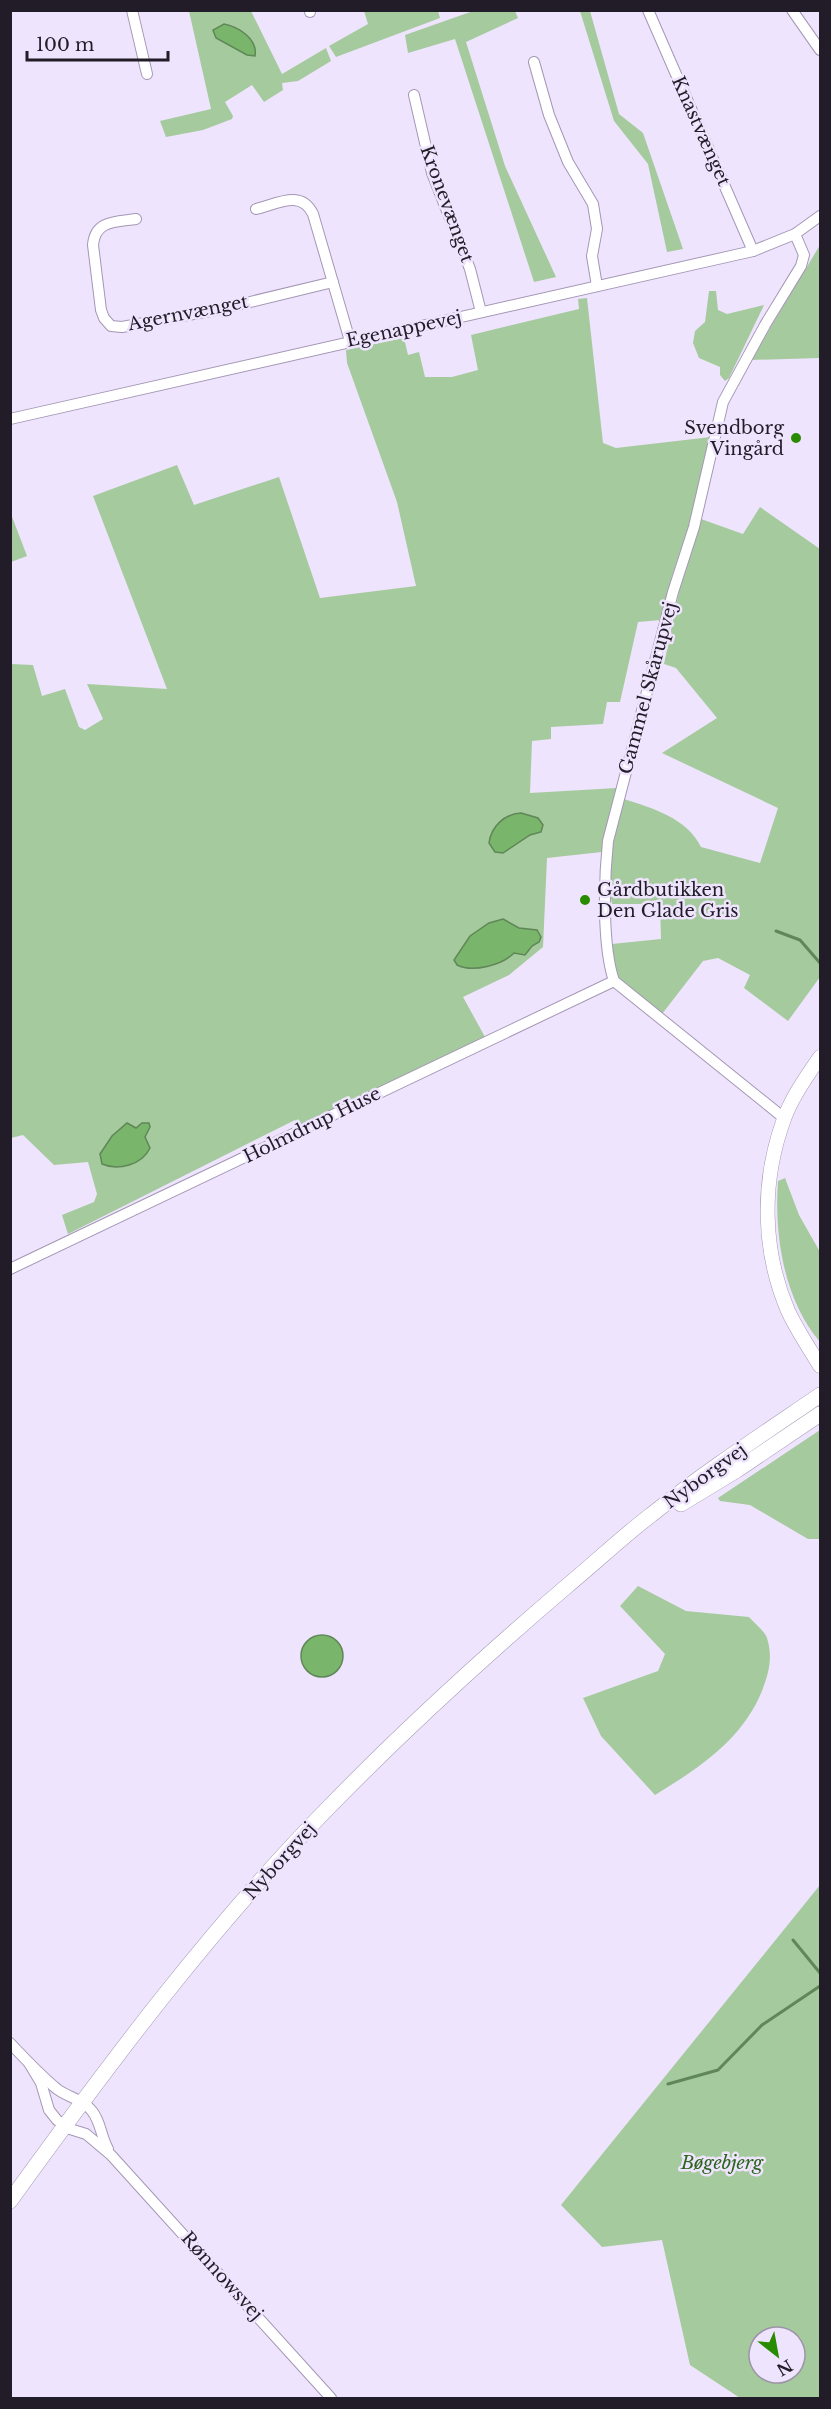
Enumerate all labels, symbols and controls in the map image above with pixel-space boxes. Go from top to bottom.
scale bar [27,24,168,62]
text: 100 m [36,34,94,56]
street label: Knastvænget [667,73,735,189]
street label: Kronevænget [416,142,478,266]
street label: Agernvænget [125,291,250,336]
street label: Egenappevej [344,306,464,352]
place label: Svendborg Vingård [684,417,784,460]
marker: Svendborg Vingård [789,431,803,445]
street label: Gammel Skårupvej [614,600,682,776]
place label: Gårdbutikken Den Glade Gris [597,879,738,922]
marker: Gårdbutikken Den Glade Gris [578,893,592,907]
street label: Holmdrup Huse [240,1082,384,1168]
street label: Nyborgvej [659,1439,751,1513]
street label: Nyborgvej [240,1818,320,1904]
park label: Bøgebjerg [680,2152,764,2174]
street label: Rønnowsvej [177,2227,267,2325]
north arrow [747,2325,807,2385]
text: N [773,2355,796,2380]

